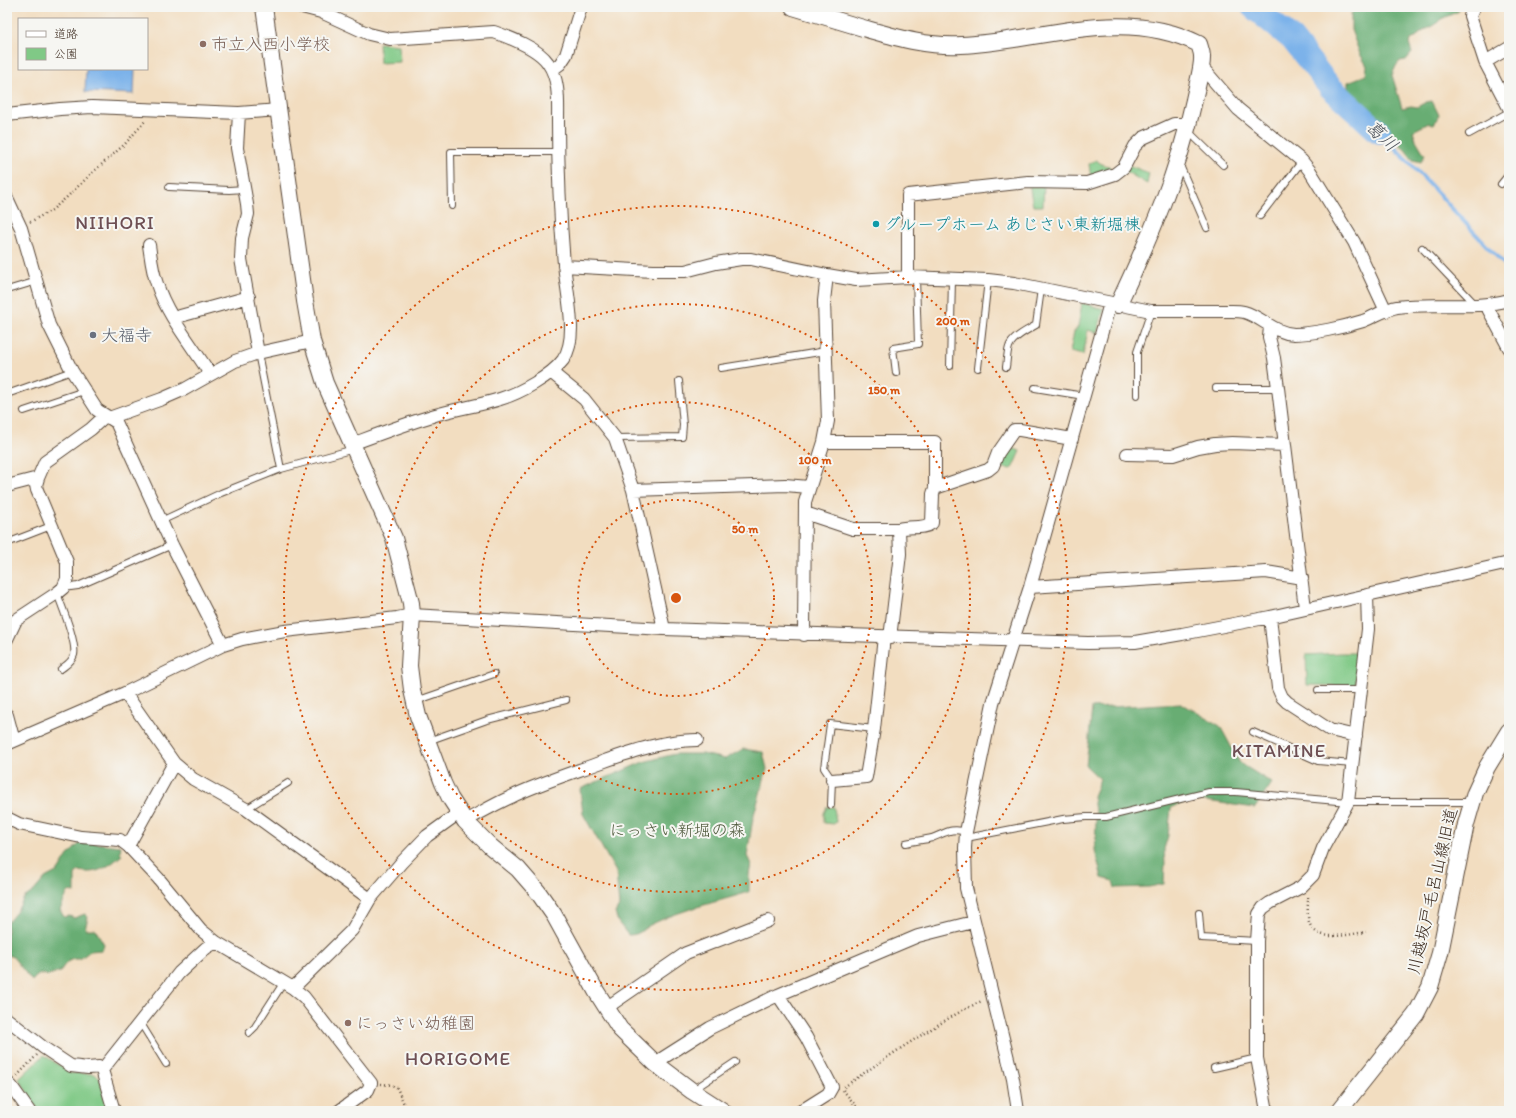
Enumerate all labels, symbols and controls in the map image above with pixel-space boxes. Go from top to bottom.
legend [18,18,148,70]
text: 道路 [54,27,78,41]
place label: 市立入西小学校 [211,34,330,54]
marker: 市立入西小学校 [198,39,208,49]
text: 公園 [54,47,78,61]
water label: 葛川 [1361,116,1403,156]
district label: NIIHORI [75,211,155,234]
place label: グループホーム あじさい東新堀棟 [884,214,1141,234]
marker: グループホーム あじさい東新堀棟 [871,219,881,229]
text: 200 m [936,314,971,328]
place label: 大福寺 [101,325,152,345]
marker: 大福寺 [88,330,98,340]
text: 150 m [868,383,901,397]
text: 100 m [798,453,832,467]
text: 50 m [732,522,759,536]
centre of rings [669,591,683,605]
district label: KITAMINE [1232,739,1326,762]
street label: 川越坂戸毛呂山線旧道 [1403,806,1461,976]
park label: にっさい新堀の森 [609,820,745,840]
place label: にっさい幼稚園 [356,1013,475,1033]
marker: にっさい幼稚園 [343,1018,353,1028]
district label: HORIGOME [405,1047,511,1070]

